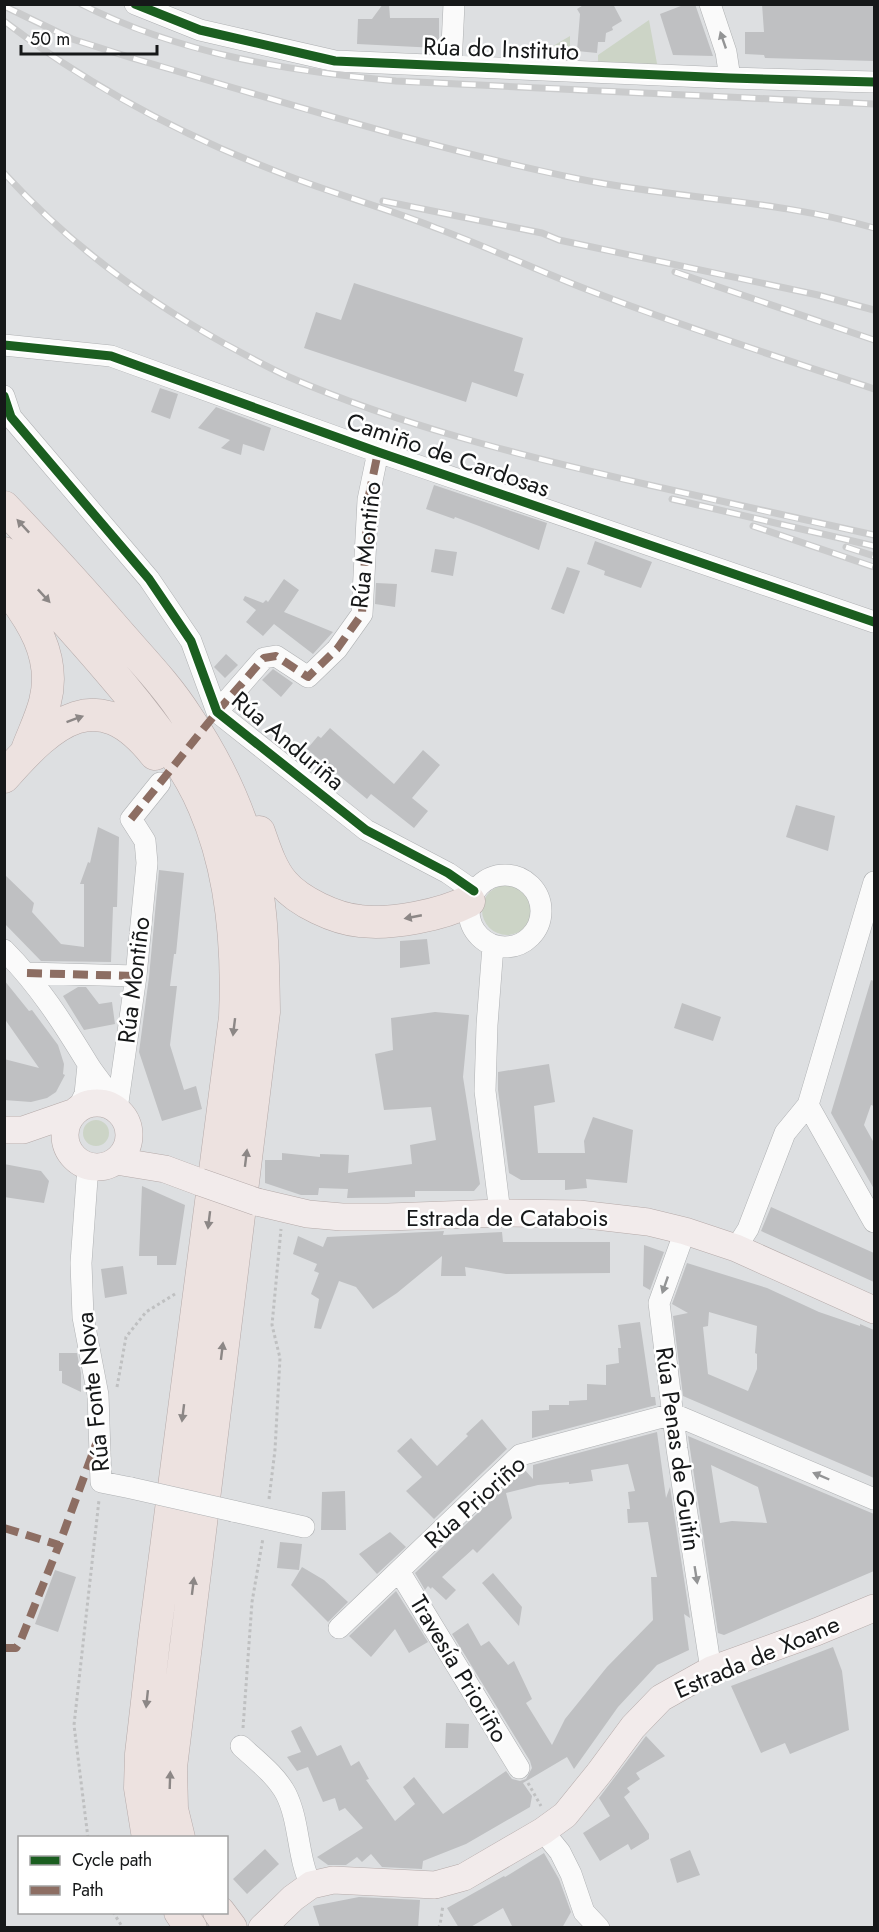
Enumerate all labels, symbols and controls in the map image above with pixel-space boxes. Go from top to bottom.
scale bar [21,18,158,56]
text: 50 m [30,26,70,52]
street label: Rúa do Instituto [422,28,580,69]
one-way arrow [717,31,727,49]
street label: Camiño de Cardosas [342,403,555,506]
street label: Rúa Montiño [341,480,390,610]
one-way arrow [17,519,30,534]
one-way arrow [37,589,51,604]
street label: Rúa Anduriña [224,683,352,798]
one-way arrow [66,714,84,724]
one-way arrow [404,913,423,922]
street label: Rúa Montiño [108,914,159,1045]
one-way arrow [229,1017,238,1036]
one-way arrow [241,1148,250,1167]
street label: Estrada de Catabois [406,1200,608,1235]
one-way arrow [204,1211,213,1230]
one-way arrow [659,1277,669,1295]
street label: Rúa Fonte Nova [67,1310,118,1474]
one-way arrow [217,1342,227,1361]
street label: Rúa Penas de Guitín [647,1345,710,1553]
one-way arrow [179,1404,188,1423]
street label: Rúa Prioriño [416,1447,533,1557]
one-way arrow [811,1471,829,1481]
one-way arrow [692,1566,701,1585]
one-way arrow [188,1577,197,1596]
street label: Travesía Prioriño [402,1588,517,1749]
street label: Estrada de Xoane [669,1606,845,1707]
one-way arrow [142,1689,152,1708]
one-way arrow [165,1770,175,1789]
legend [18,1836,228,1914]
text: Cycle path [72,1847,152,1873]
text: Path [72,1877,104,1903]

